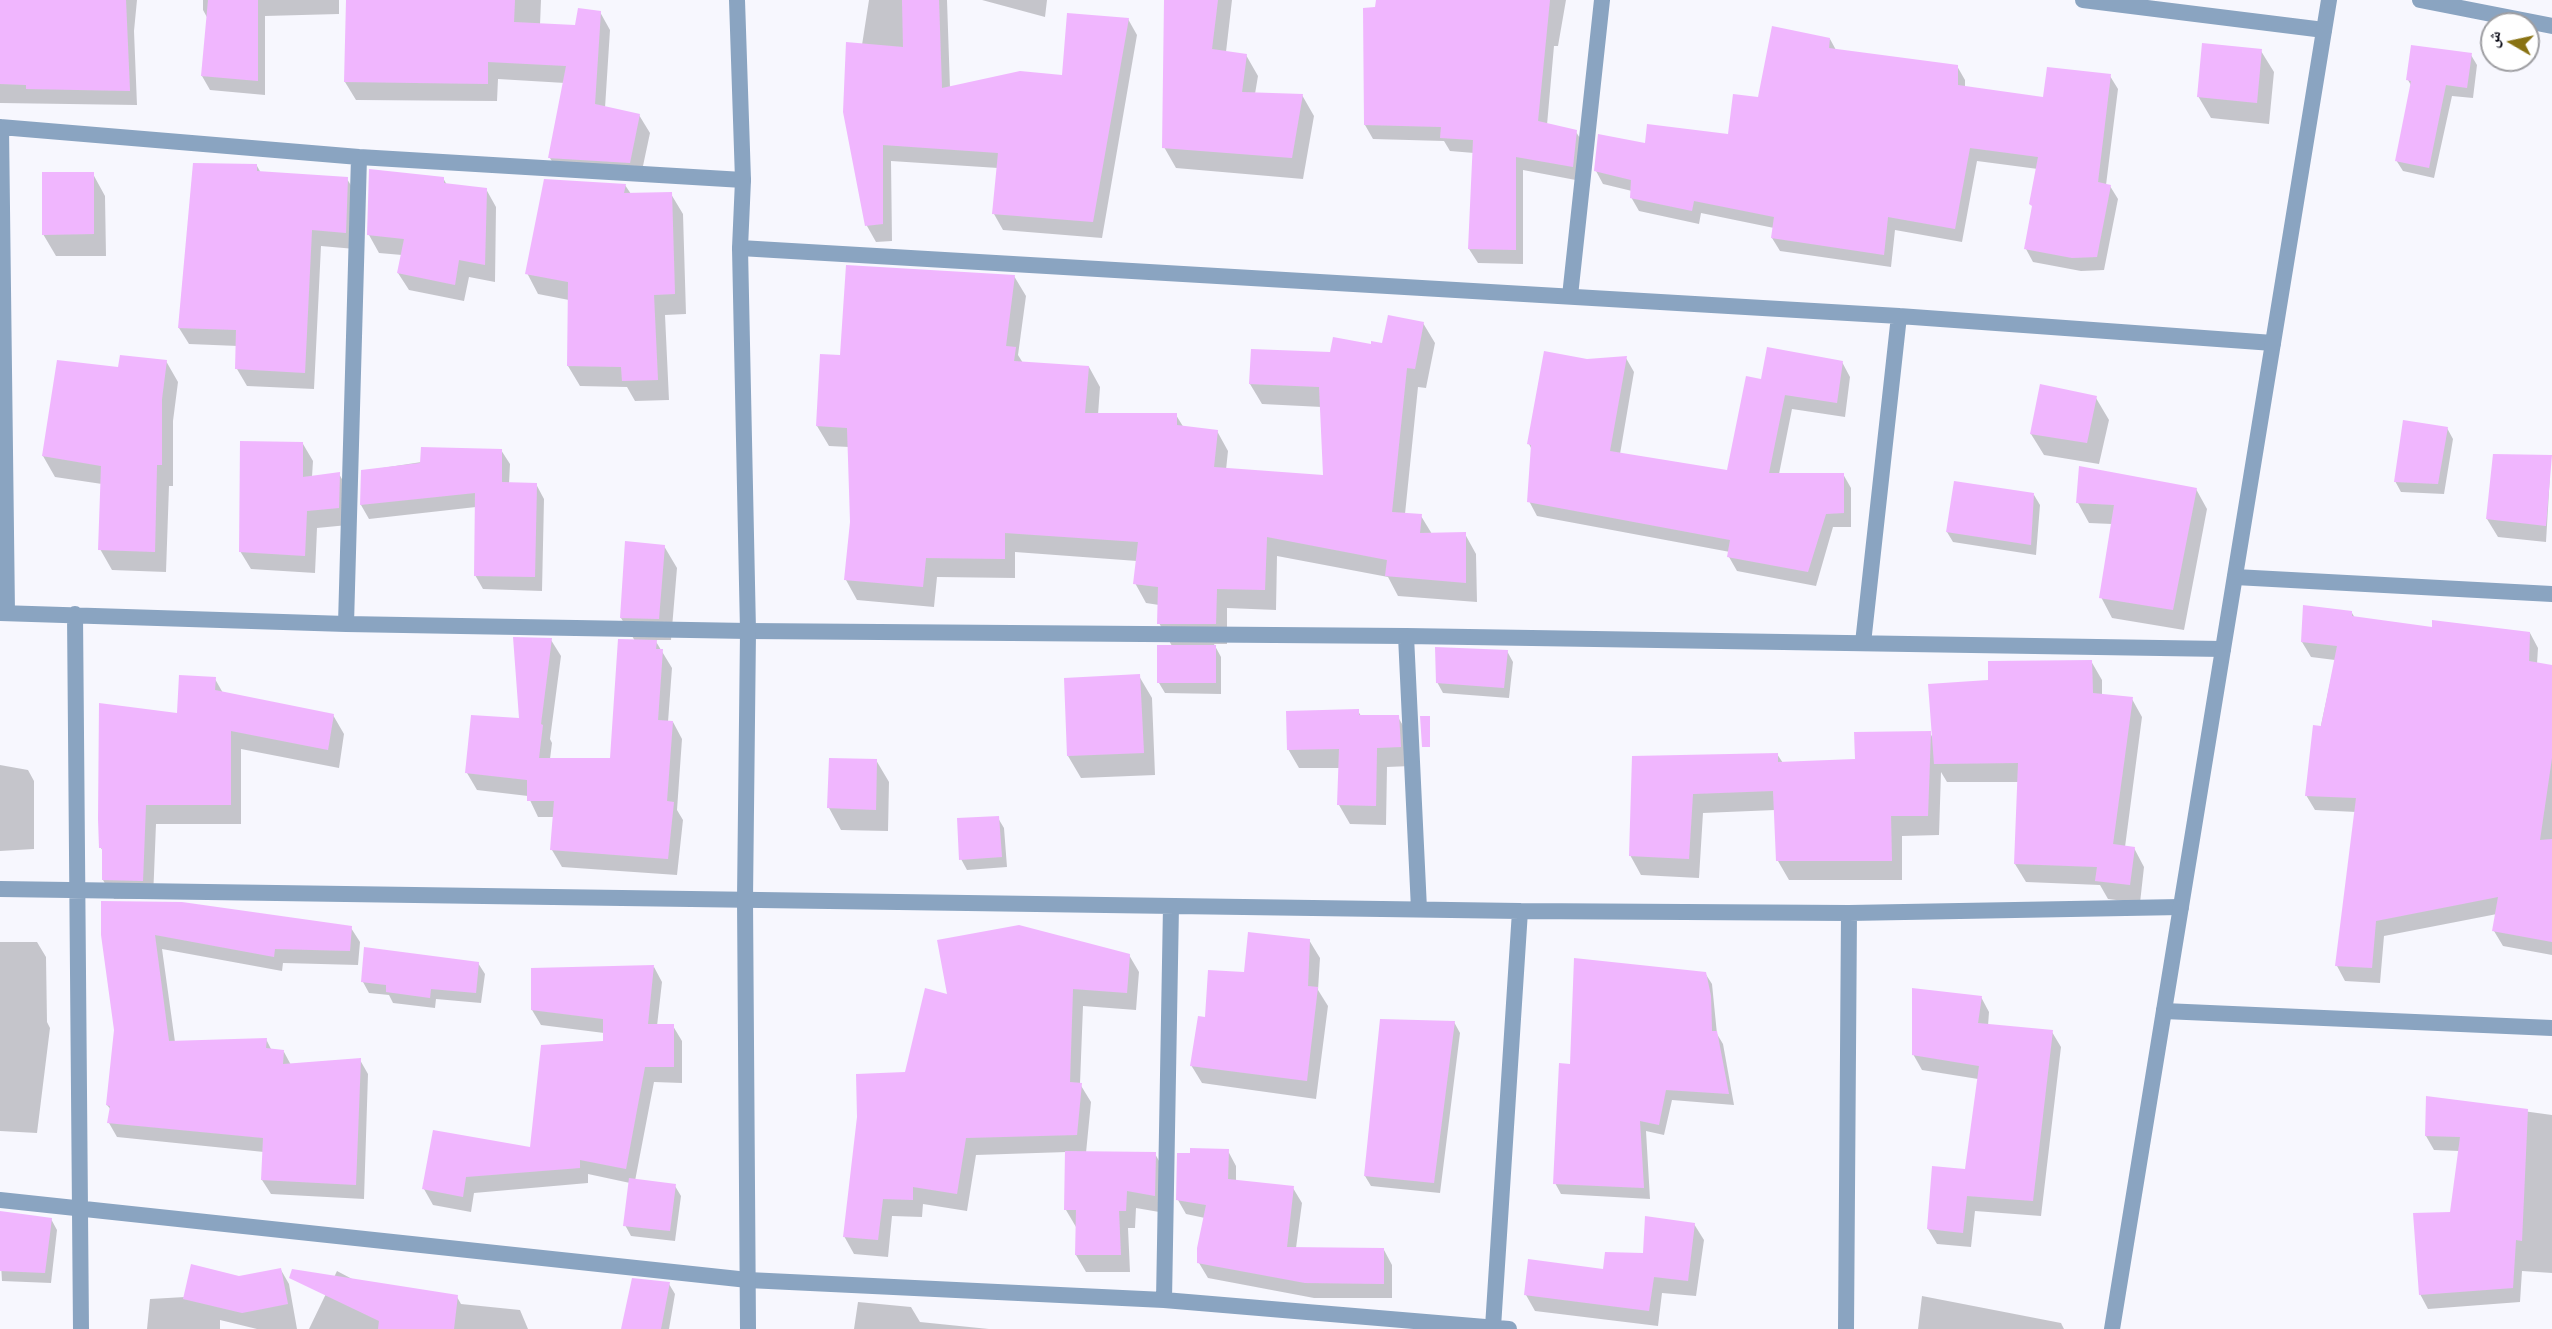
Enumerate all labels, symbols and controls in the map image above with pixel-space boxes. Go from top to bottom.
north arrow [2480,12,2540,72]
text: ش [2482,29,2505,49]

